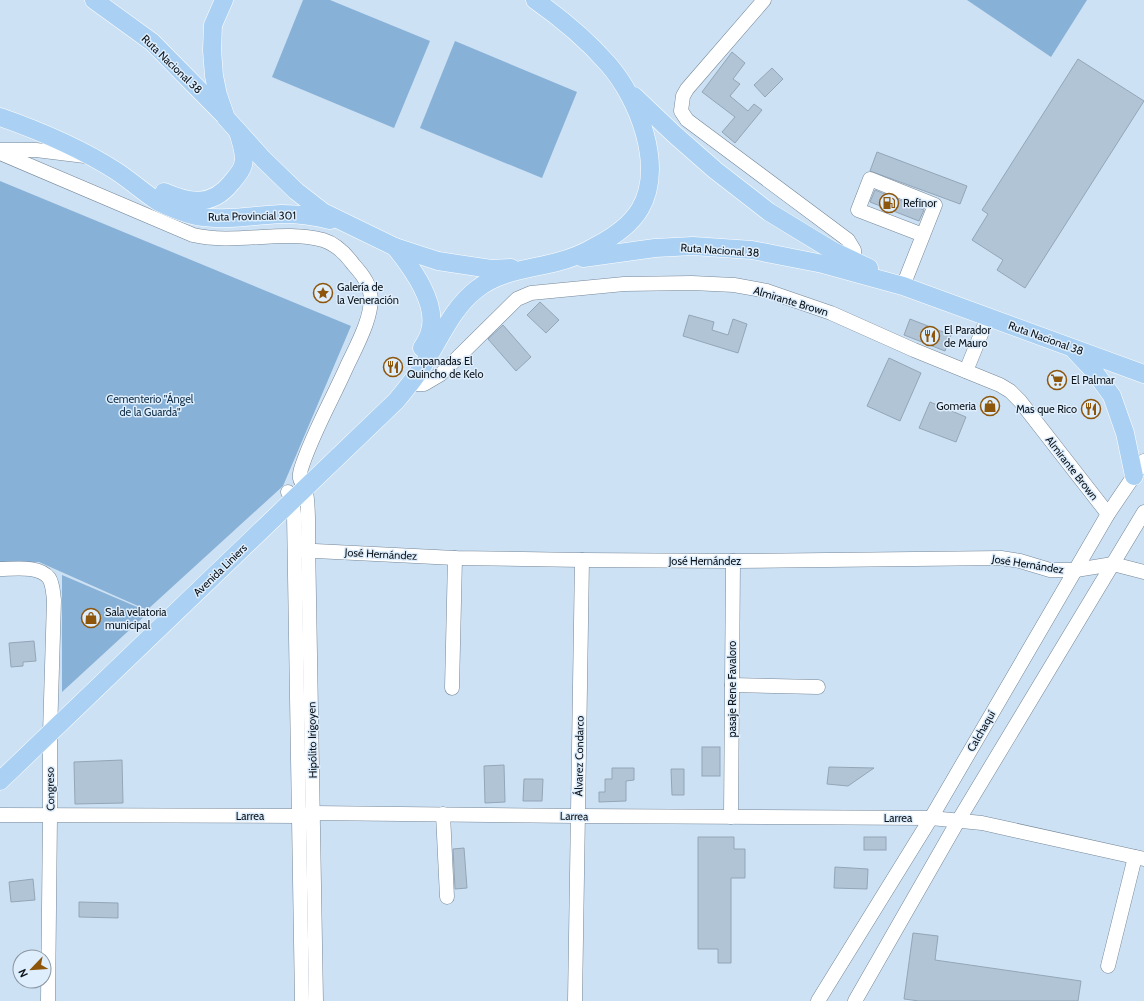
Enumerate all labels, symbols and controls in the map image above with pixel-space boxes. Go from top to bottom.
street label: Ruta Nacional 38 [139,31,205,97]
fuel station icon: Refinor [878,192,900,214]
place label: Refinor [903,196,937,210]
street label: Ruta Provincial 301 [208,208,296,224]
street label: Ruta Nacional 38 [680,240,760,260]
place label: Galería de la Veneración [337,280,399,307]
place icon: Galería de la Veneración [312,282,334,304]
street label: Almirante Brown [752,283,830,319]
street label: Ruta Nacional 38 [1006,318,1086,358]
place label: El Parador de Mauro [944,323,991,350]
restaurant icon: El Parador de Mauro [919,325,941,347]
place label: Empanadas El Quincho de Kelo [407,354,483,381]
restaurant icon: Empanadas El Quincho de Kelo [382,356,404,378]
supermarket icon: El Palmar [1046,369,1068,391]
place label: El Palmar [1071,373,1115,387]
park label: Cementerio "Ángel de la Guarda" [107,392,194,419]
shop icon: Gomeria [979,395,1001,417]
restaurant icon: Mas que Rico [1080,398,1102,420]
place label: Gomeria [936,399,977,413]
place label: Mas que Rico [1016,402,1077,416]
street label: Almirante Brown [1043,433,1101,503]
street label: Avenida Liniers [190,540,250,599]
street label: José Hernández [343,545,418,563]
street label: José Hernández [990,551,1065,577]
street label: José Hernández [668,554,741,568]
place label: Sala velatoria municipal [105,605,167,632]
shop icon: Sala velatoria municipal [80,607,102,629]
street label: pasaje Rene Favaloro [725,641,739,737]
street label: Hipólito Irigoyen [304,702,320,778]
street label: Calchaquí [964,707,999,754]
street label: Álvarez Condarco [571,715,587,797]
street label: Congreso [43,767,57,811]
street label: Larrea [236,809,265,823]
street label: Larrea [560,809,589,823]
street label: Larrea [884,811,913,825]
north arrow [12,949,52,989]
text: N [15,967,31,980]

